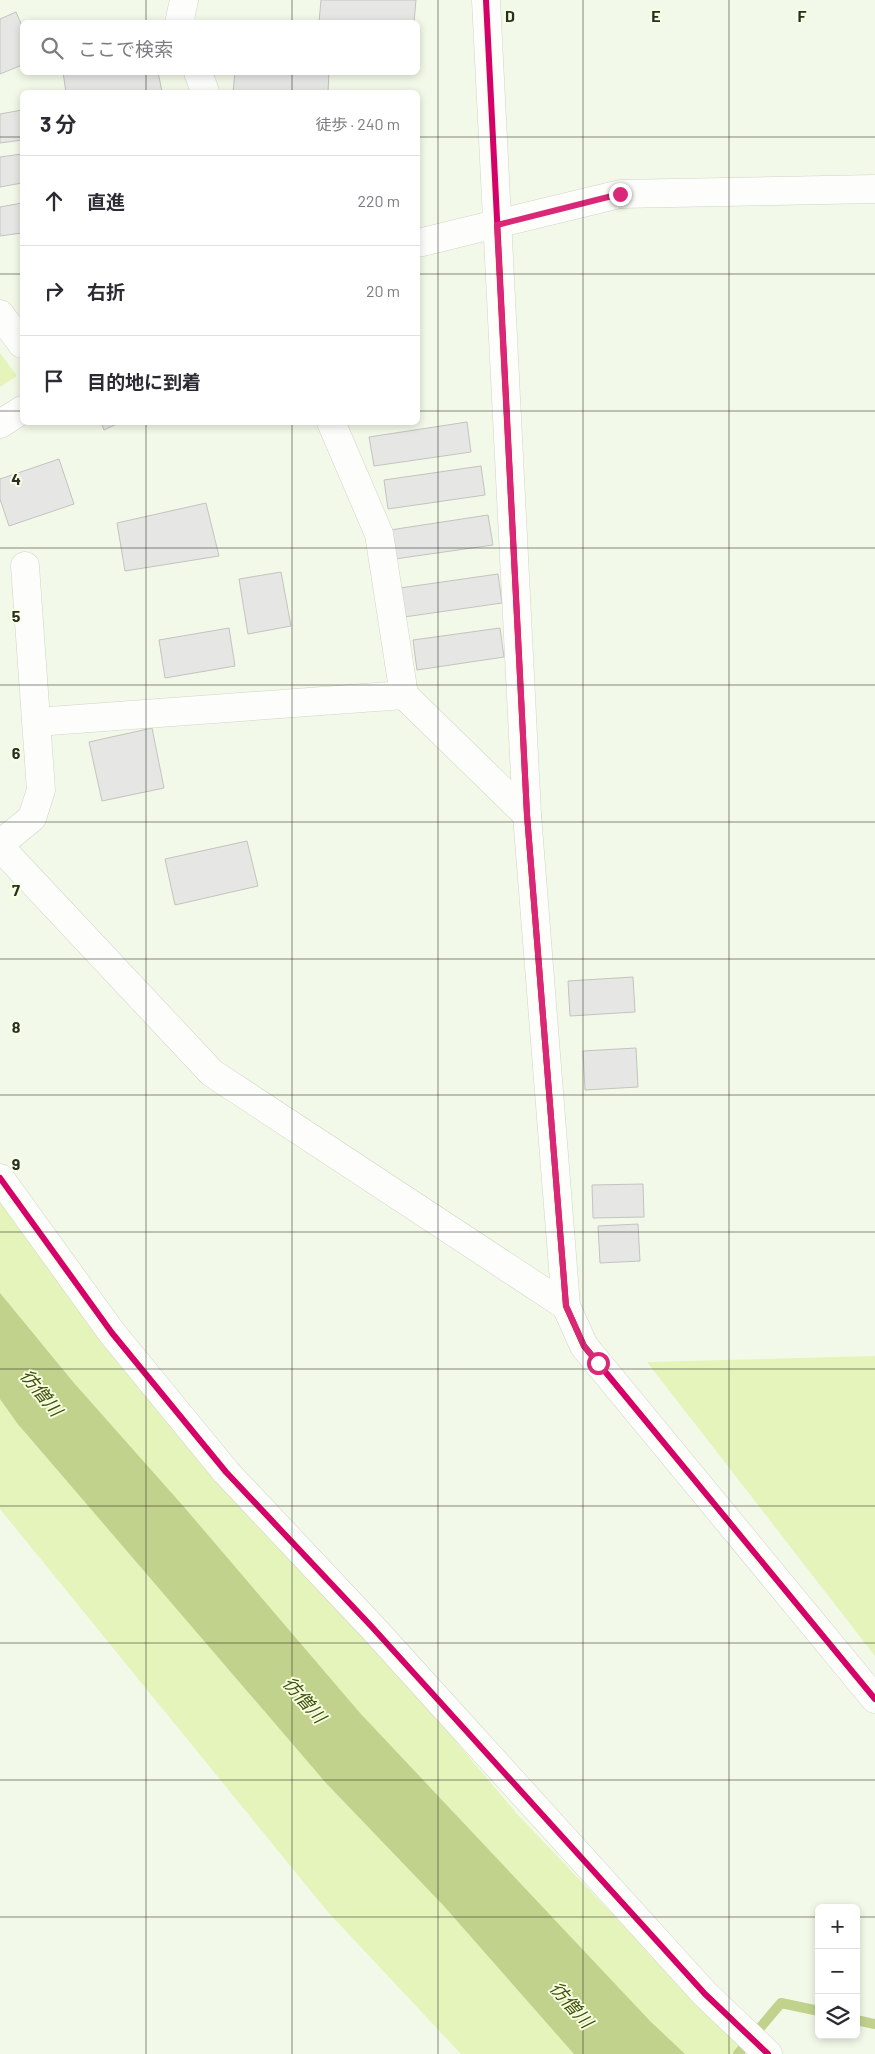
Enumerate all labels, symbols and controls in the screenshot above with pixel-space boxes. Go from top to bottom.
text: D [505,6,515,25]
text: E [651,6,661,25]
text: F [798,6,807,25]
search box [20,20,420,75]
icon: search [38,34,66,62]
text: ここで検索 [78,37,173,60]
text: 3 分 [40,111,77,136]
text: 徒歩 · 240 m [315,114,400,133]
route end [609,183,632,206]
icon: ahead [40,187,68,215]
text: 直進 [87,190,125,213]
text: 220 m [357,191,400,210]
icon: right [40,277,68,305]
text: 右折 [87,280,125,303]
text: 20 m [366,281,400,300]
icon: arrive [40,367,68,395]
text: 目的地に到着 [87,370,201,393]
text: 4 [11,469,21,488]
text: 5 [12,606,21,625]
text: 6 [12,743,21,762]
text: 7 [12,880,20,899]
text: 8 [12,1017,21,1036]
text: 9 [12,1154,20,1173]
route start [587,1352,610,1375]
water label: 彷僧川 [16,1364,69,1422]
water label: 彷僧川 [279,1672,332,1728]
map controls [815,1904,860,2039]
button: + [815,1904,860,1949]
button: − [815,1949,860,1994]
water label: 彷僧川 [546,1977,599,2033]
button: layers [815,1994,860,2039]

